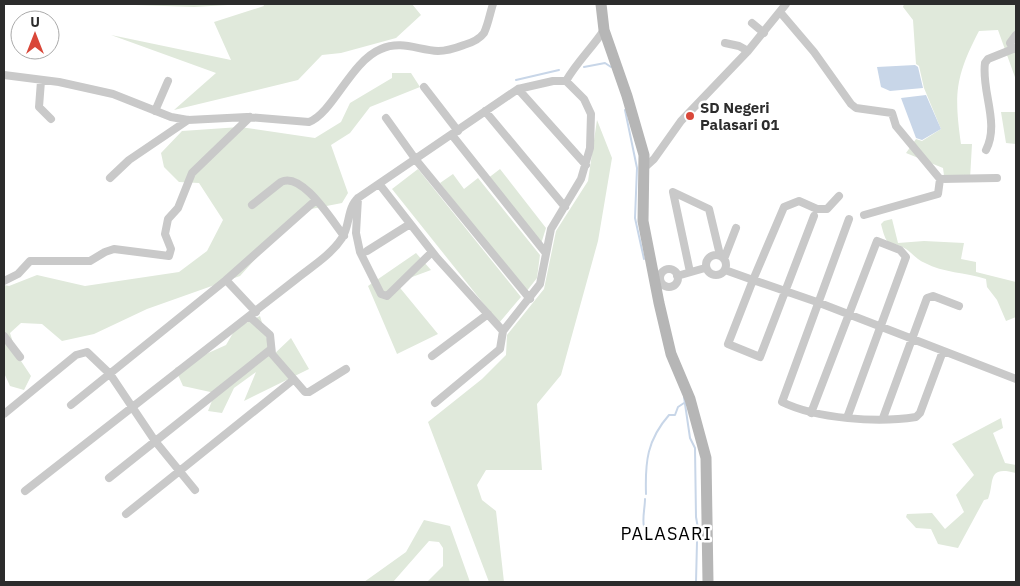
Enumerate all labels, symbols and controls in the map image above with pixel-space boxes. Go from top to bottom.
north arrow [10,10,60,60]
text: U [30,13,40,31]
place label: SD Negeri Palasari 01 [700,98,779,134]
marker: SD Negeri Palasari 01 [684,110,696,122]
district label: PALASARI [620,522,712,545]

